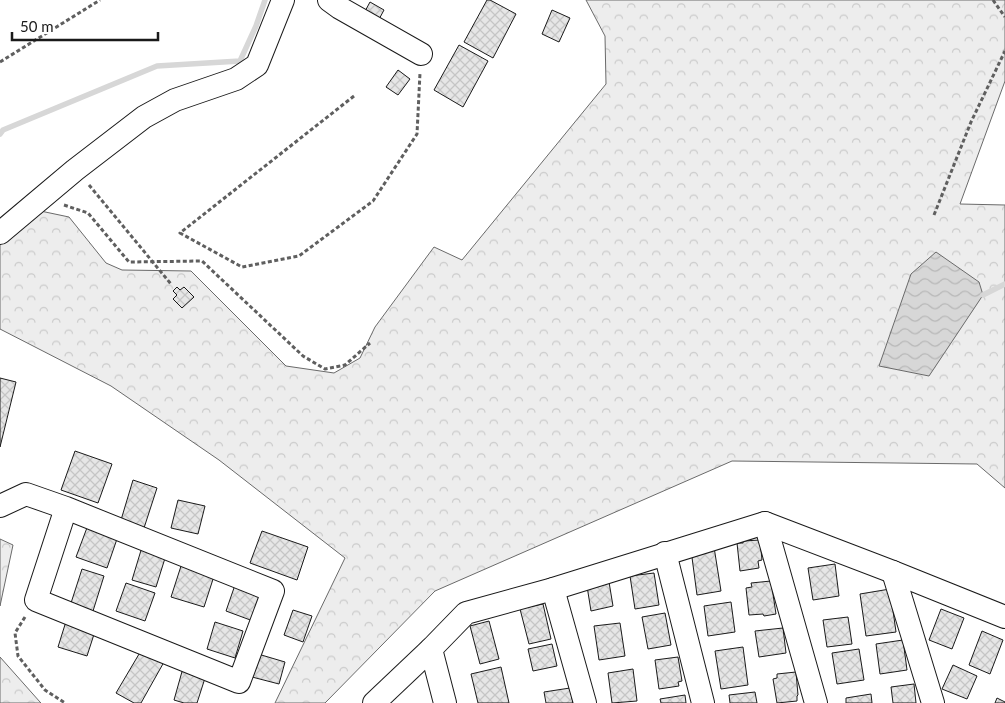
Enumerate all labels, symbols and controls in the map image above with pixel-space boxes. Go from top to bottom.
scale bar [12,10,159,42]
text: 50 m [20,17,54,35]

